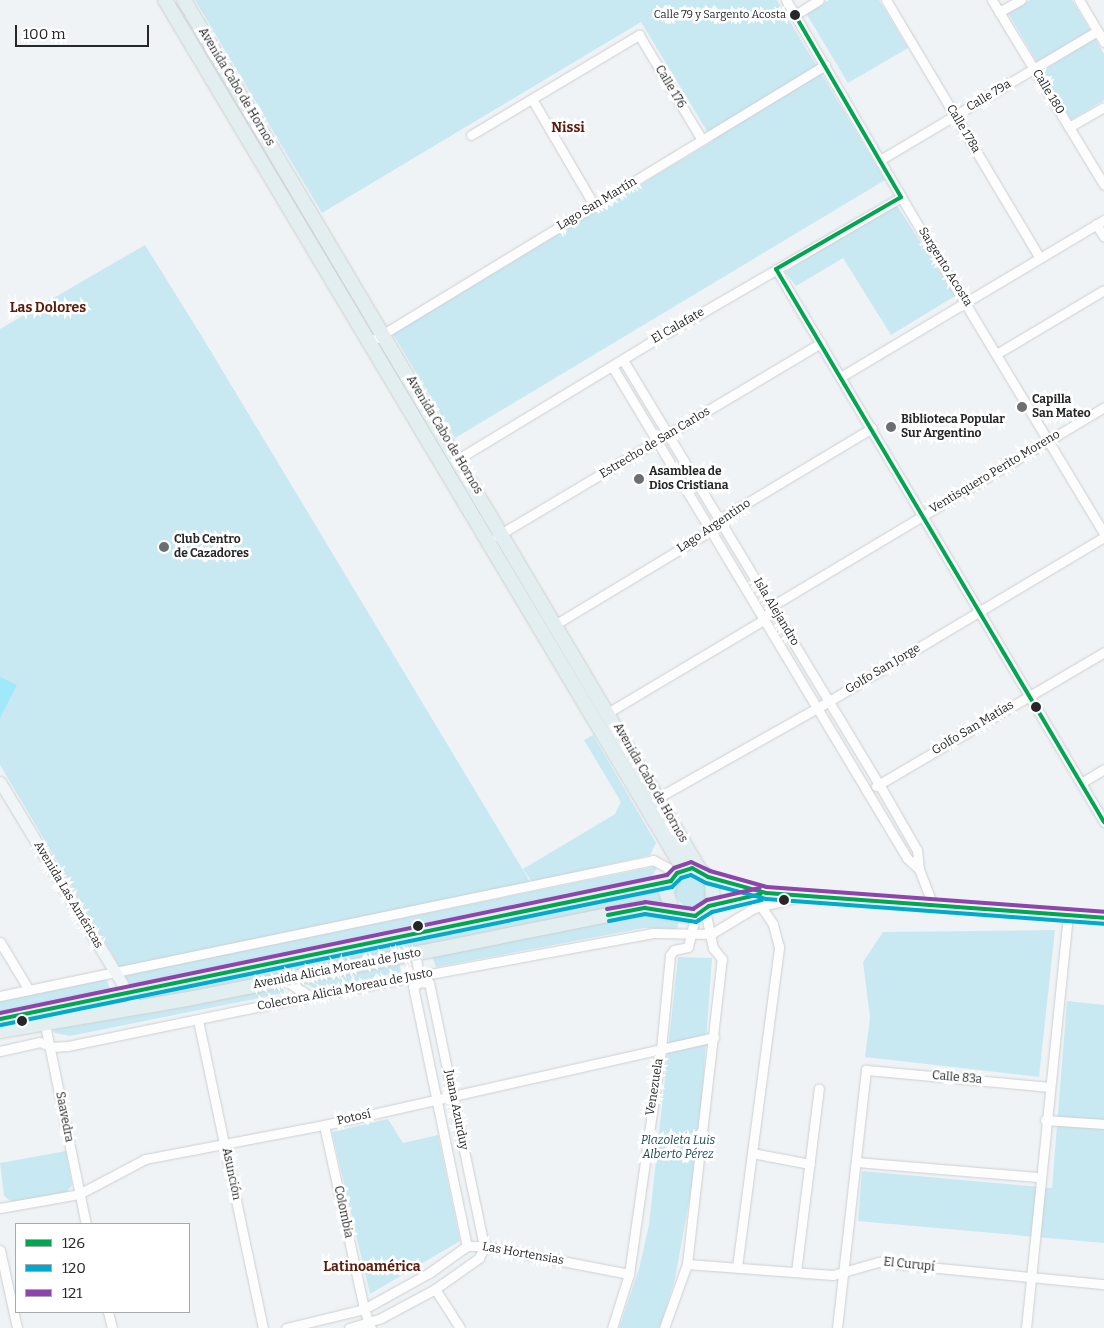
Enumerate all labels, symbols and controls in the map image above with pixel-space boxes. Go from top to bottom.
place label: Calle 79 y Sargento Acosta [654,8,786,22]
marker: Calle 79 y Sargento Acosta [790,10,800,20]
scale bar [18,15,151,47]
text: 100 m [23,25,66,43]
street label: Avenida Cabo de Hornos [195,25,277,149]
street label: Calle 176 [652,63,688,111]
street label: Calle 180 [1029,67,1067,117]
street label: Calle 79a [964,77,1014,115]
street label: Calle 178a [943,102,983,156]
district label: Nissi [551,120,585,136]
street label: Lago San Martín [555,175,639,233]
street label: Sargento Acosta [915,225,975,309]
district label: Las Dolores [10,300,86,316]
street label: El Calafate [649,305,707,347]
street label: Avenida Cabo de Hornos [403,373,485,497]
place label: Capilla San Mateo [1032,393,1091,421]
marker: Capilla San Mateo [1016,401,1028,413]
street label: Estrecho de San Carlos [597,404,713,482]
place label: Biblioteca Popular Sur Argentino [901,413,1005,441]
marker: Biblioteca Popular Sur Argentino [885,421,897,433]
street label: Ventisquero Perito Moreno [927,427,1063,517]
place label: Asamblea de Dios Cristiana [649,465,729,493]
marker: Asamblea de Dios Cristiana [633,473,645,485]
street label: Lago Argentino [675,496,753,556]
place label: Club Centro de Cazadores [174,533,249,561]
marker: Club Centro de Cazadores [158,541,170,553]
street label: Isla Alejandro [750,575,802,649]
street label: Golfo San Jorge [843,641,923,697]
street label: Golfo San Matías [929,698,1017,758]
unlabelled marker [1031,702,1041,712]
street label: Avenida Cabo de Hornos [610,721,690,845]
street label: Avenida Las Américas [30,839,106,951]
unlabelled marker [779,895,789,905]
unlabelled marker [413,921,423,931]
street label: Avenida Alicia Moreau de Justo [252,946,422,992]
street label: Colectora Alicia Moreau de Justo [256,966,434,1014]
unlabelled marker [17,1016,27,1026]
street label: Venezuela [643,1057,667,1117]
street label: Juana Azurduy [441,1069,471,1151]
street label: Calle 83a [931,1069,983,1087]
street label: Saavedra [52,1091,76,1143]
street label: Potosí [336,1107,372,1129]
park label: Plazoleta Luis Alberto Pérez [641,1134,715,1162]
street label: Asunción [218,1147,244,1201]
street label: Colombia [330,1185,356,1239]
legend [15,1223,190,1313]
text: 126 [62,1234,85,1252]
street label: Las Hortensias [481,1240,565,1268]
street label: El Curupí [883,1255,935,1275]
text: 120 [62,1259,86,1277]
district label: Latinoamérica [323,1259,421,1275]
text: 121 [62,1284,82,1302]

